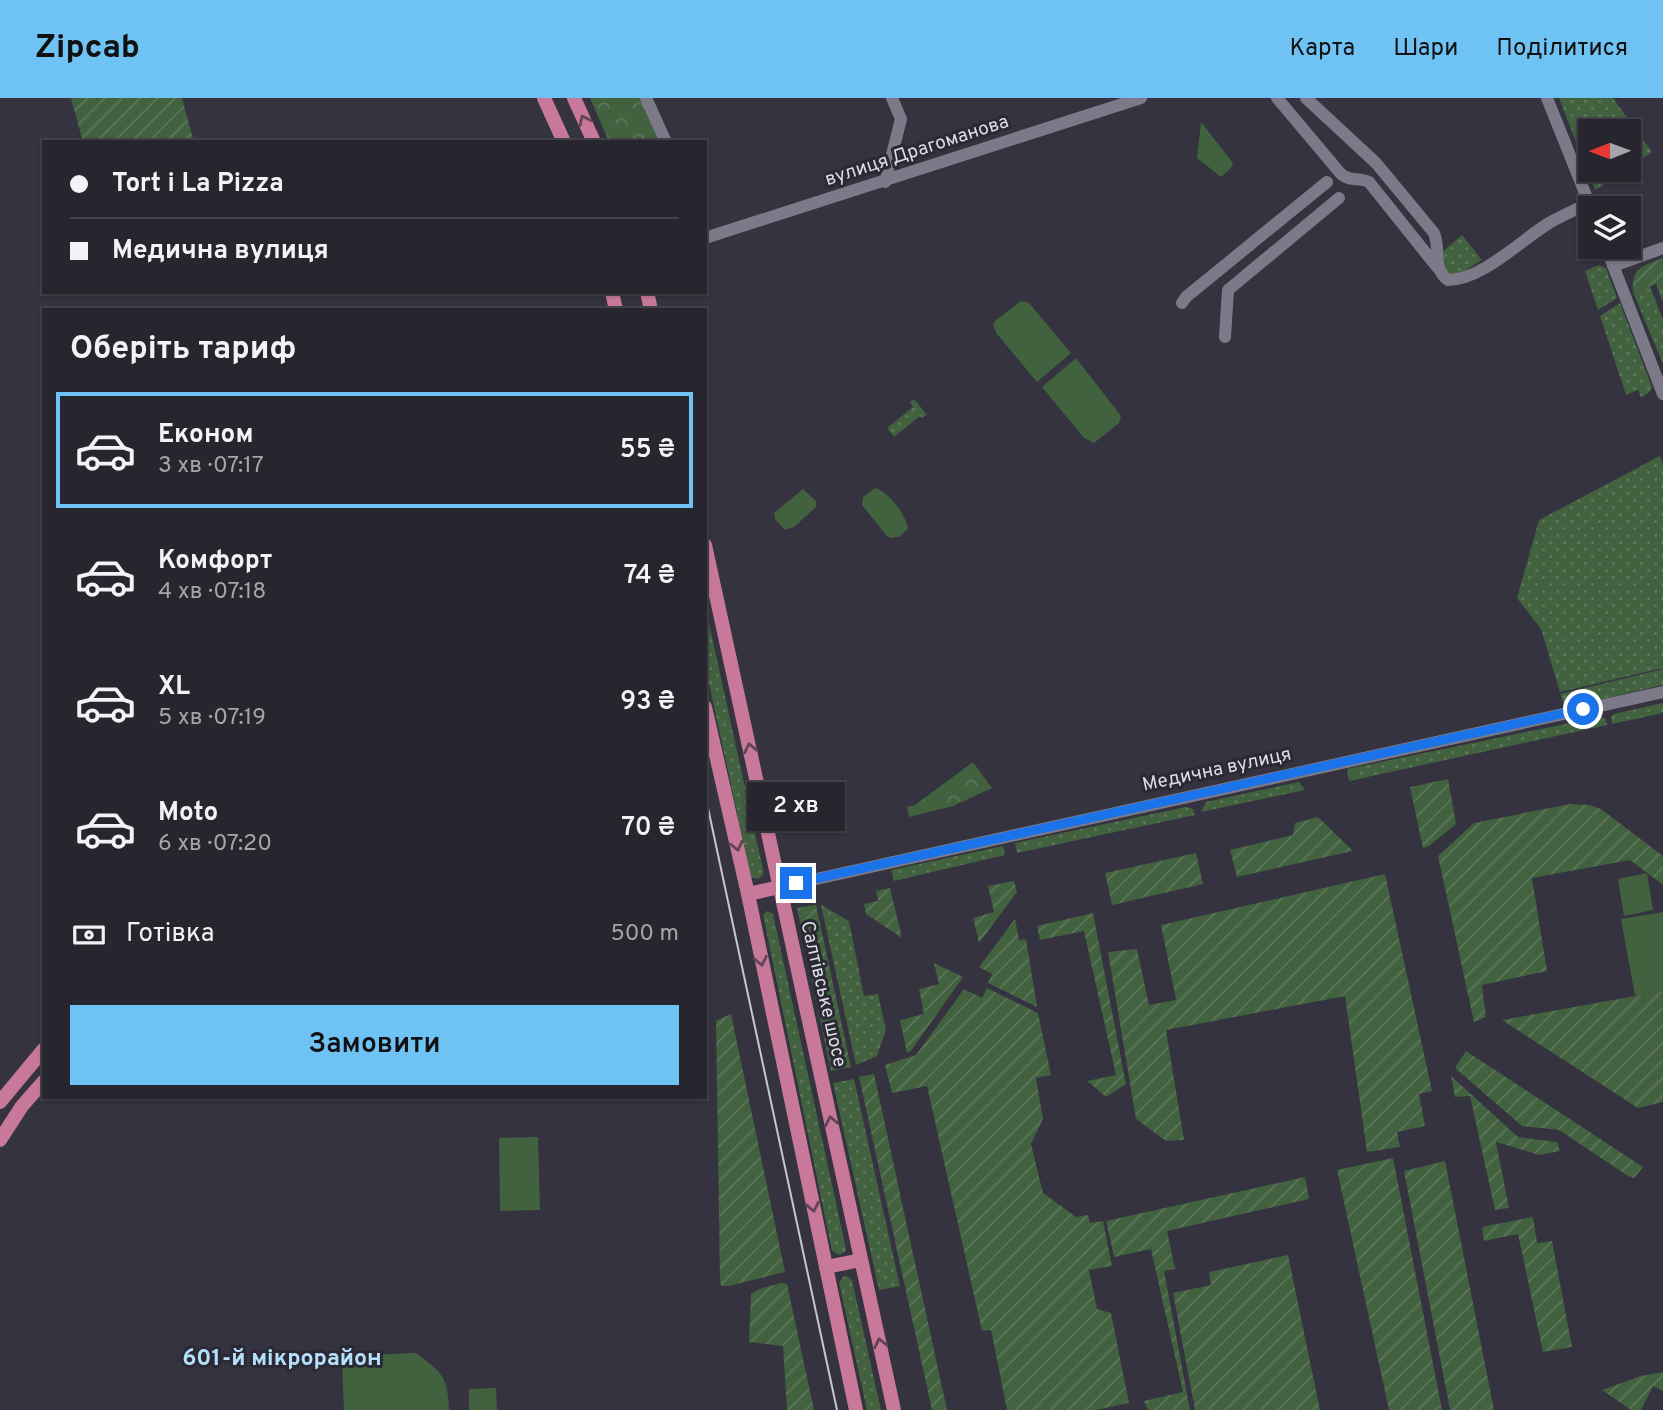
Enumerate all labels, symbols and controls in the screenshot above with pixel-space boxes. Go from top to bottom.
text: Zipcab [35,28,140,70]
text: Карта [1290,34,1355,64]
text: Шари [1393,34,1458,64]
text: Поділитися [1496,34,1628,64]
street label: вулиця Драгоманова [822,110,1012,192]
one-way arrow [579,115,593,127]
north arrow [1578,119,1642,182]
map controls [1578,119,1641,259]
text: Tort i La Pizza [112,168,284,201]
button: layers [1578,196,1641,259]
text: Медична вулиця [112,235,329,268]
text: Оберіть тариф [70,330,296,370]
icon: car [74,419,137,482]
text: Економ [158,419,253,452]
text: 55 ₴ [620,434,675,467]
text: 3 хв · 07:17 [158,452,264,481]
icon: car [74,545,137,608]
text: Комфорт [158,545,272,578]
text: 74 ₴ [624,560,675,593]
text: 4 хв · 07:18 [158,578,266,607]
icon: car [74,671,137,734]
text: XL [158,671,190,704]
text: 93 ₴ [620,686,675,719]
route start [1567,693,1599,725]
text: 5 хв · 07:19 [158,704,266,733]
one-way arrow [743,742,758,754]
street label: Медична вулиця [1140,742,1294,798]
callout: 2 хв [747,782,845,830]
text: 2 хв [773,792,819,821]
icon: car [74,797,137,860]
text: Moto [158,797,218,830]
text: 70 ₴ [621,812,675,845]
text: 6 хв · 07:20 [158,830,272,859]
one-way arrow [728,839,743,851]
route end [780,867,812,899]
icon: cash [70,916,108,954]
text: Готівка [126,918,215,951]
street label: Салтівське шосе [795,919,851,1069]
text: 500 m [611,920,679,949]
one-way arrow [753,955,768,967]
button: Замовити [70,1005,679,1085]
one-way arrow [825,1115,840,1127]
one-way arrow [805,1201,820,1213]
one-way arrow [873,1337,888,1349]
district label: 601-й мікрорайон [182,1345,382,1374]

